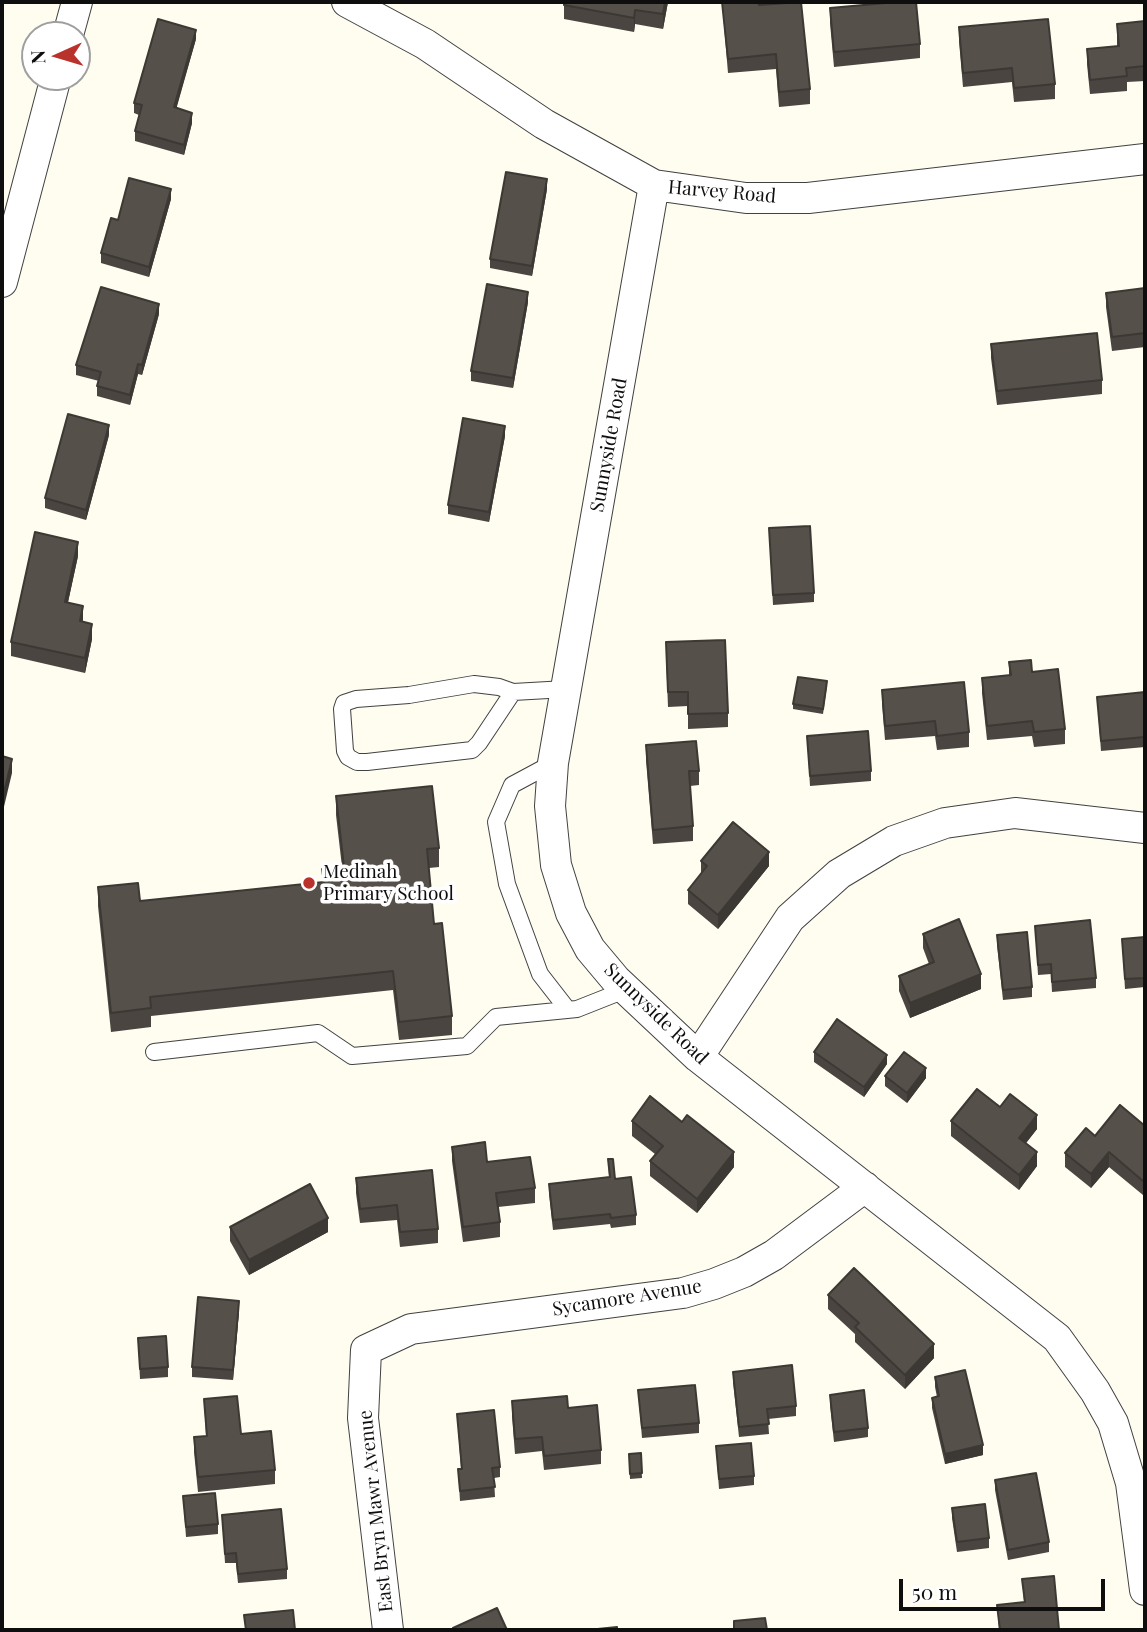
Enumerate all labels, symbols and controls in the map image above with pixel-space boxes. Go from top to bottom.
north arrow [21,21,91,91]
text: N [24,50,50,65]
street label: Harvey Road [667,176,777,208]
street label: Sunnyside Road [586,376,632,514]
place label: Medinah Primary School [323,861,454,905]
marker: Medinah Primary School [301,875,317,891]
street label: Sunnyside Road [599,959,713,1069]
street label: Sycamore Avenue [551,1275,703,1321]
street label: East Bryn Mawr Avenue [354,1409,398,1613]
scale bar [902,1566,1108,1610]
text: 50 m [912,1577,957,1605]

